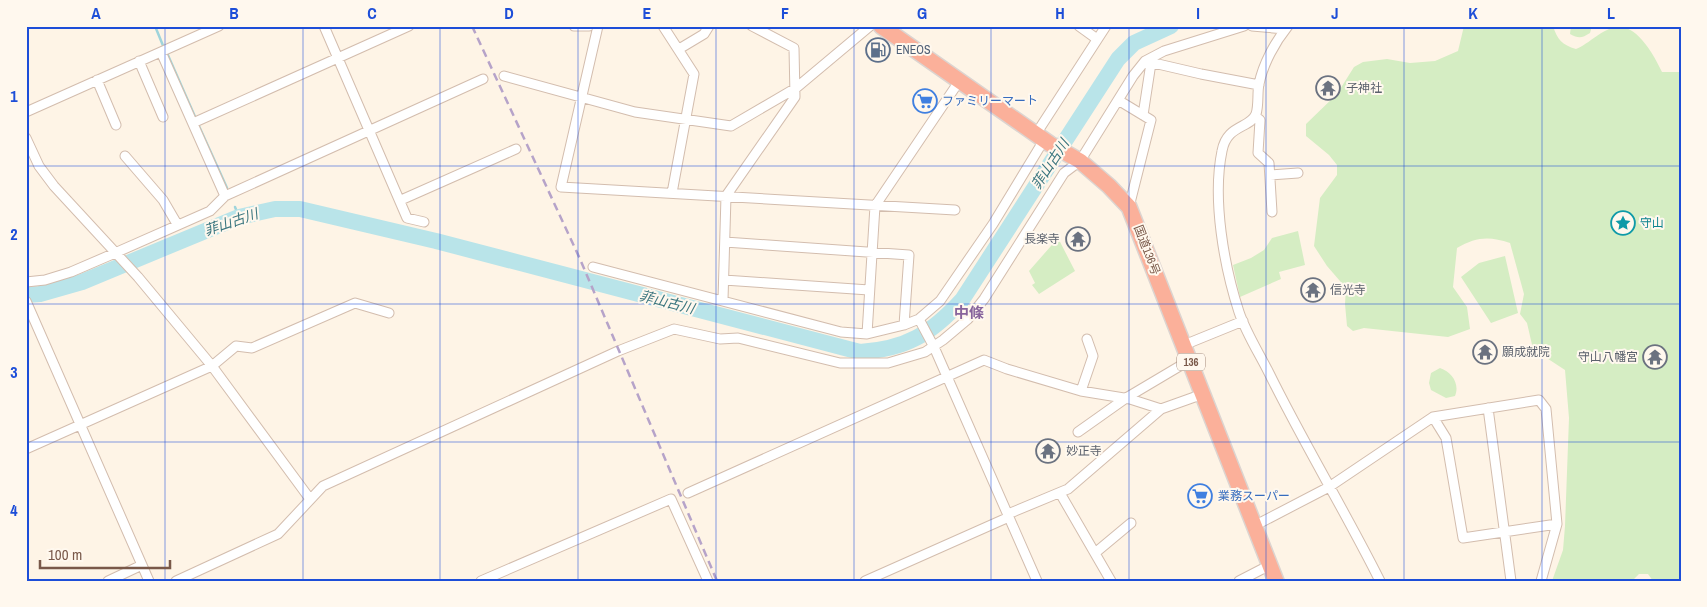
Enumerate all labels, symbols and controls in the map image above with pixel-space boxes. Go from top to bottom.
text: A [91,2,101,24]
text: B [229,2,239,24]
text: C [367,2,377,24]
text: D [504,2,514,24]
text: E [643,2,652,24]
text: F [781,2,789,24]
text: G [917,2,927,24]
text: H [1055,2,1065,24]
text: I [1196,2,1200,24]
text: J [1331,2,1339,24]
text: K [1468,2,1478,24]
text: L [1607,2,1615,24]
fuel station icon: ENEOS [865,37,891,63]
place label: ENEOS [896,42,931,58]
temple icon: 子神社 [1315,75,1341,101]
place label: 子神社 [1346,80,1382,96]
text: 1 [10,85,18,107]
supermarket icon: ファミリーマート [912,88,938,114]
place label: ファミリーマート [942,93,1038,109]
water label: 菲山古川 [1027,134,1074,192]
water label: 菲山古川 [202,204,262,240]
place icon: 守山 [1610,210,1636,236]
place label: 守山 [1640,215,1664,231]
text: 2 [10,223,18,245]
street label: 国道136号 [1130,223,1164,277]
temple icon: 長楽寺 [1065,226,1091,252]
place label: 長楽寺 [1024,231,1060,247]
temple icon: 信光寺 [1300,277,1326,303]
place label: 信光寺 [1330,282,1366,298]
water label: 菲山古川 [638,286,698,318]
district label: 中條 [954,302,984,323]
temple icon: 願成就院 [1472,339,1498,365]
place label: 願成就院 [1502,344,1550,360]
temple icon: 守山八幡宮 [1642,344,1668,370]
place label: 守山八幡宮 [1578,349,1638,365]
road number: 136 [1177,354,1205,371]
text: 3 [10,361,18,383]
temple icon: 妙正寺 [1035,438,1061,464]
place label: 妙正寺 [1066,443,1102,459]
supermarket icon: 業務スーパー [1187,483,1213,509]
place label: 業務スーパー [1218,488,1290,504]
text: 4 [10,499,18,521]
scale bar [40,537,170,569]
text: 100 m [48,544,82,565]

